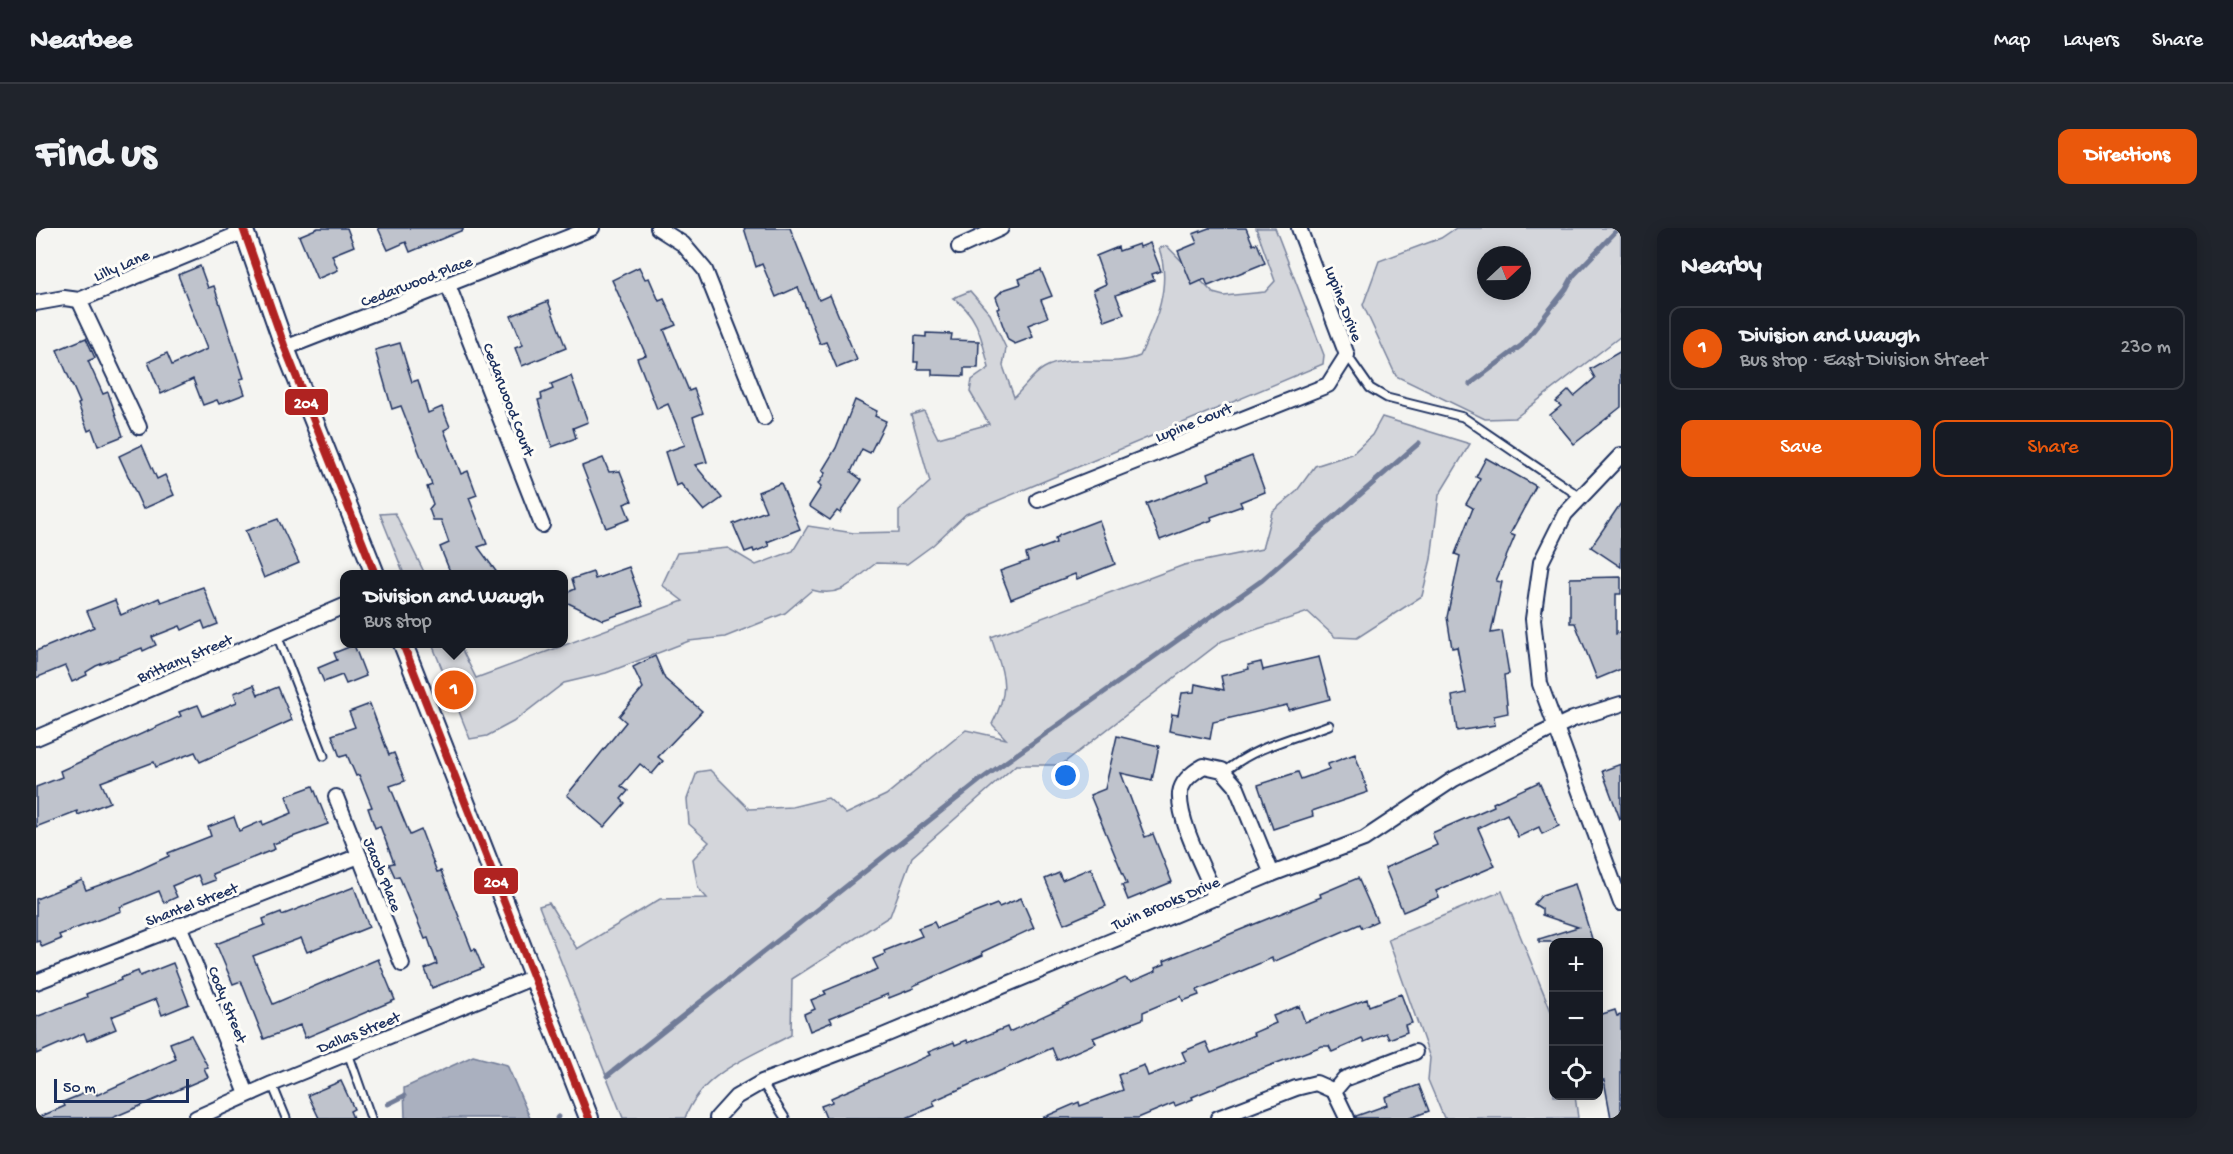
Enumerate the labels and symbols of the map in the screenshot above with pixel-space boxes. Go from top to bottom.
north arrow [1477,246,1531,300]
street label: Lilly Lane [92,247,154,287]
street label: Cedarwood Place [359,253,476,313]
street label: Lupine Drive [1319,264,1365,345]
street label: Cedarwood Court [476,341,538,461]
line badge: 204 [284,388,329,416]
text: 204 [294,396,319,415]
street label: Lupine Court [1153,400,1237,448]
street label: Brittany Street [134,631,237,689]
pin: 1 [434,668,474,712]
your location [1051,761,1080,790]
street label: Jacob Place [357,835,405,916]
line badge: 204 [473,867,519,895]
street label: Twin Brooks Drive [1109,874,1224,937]
text: 204 [484,875,509,894]
street label: Shantel Street [143,879,242,933]
street label: Cody Street [202,964,250,1048]
street label: Dallas Street [314,1008,405,1060]
scale bar [54,1076,189,1104]

